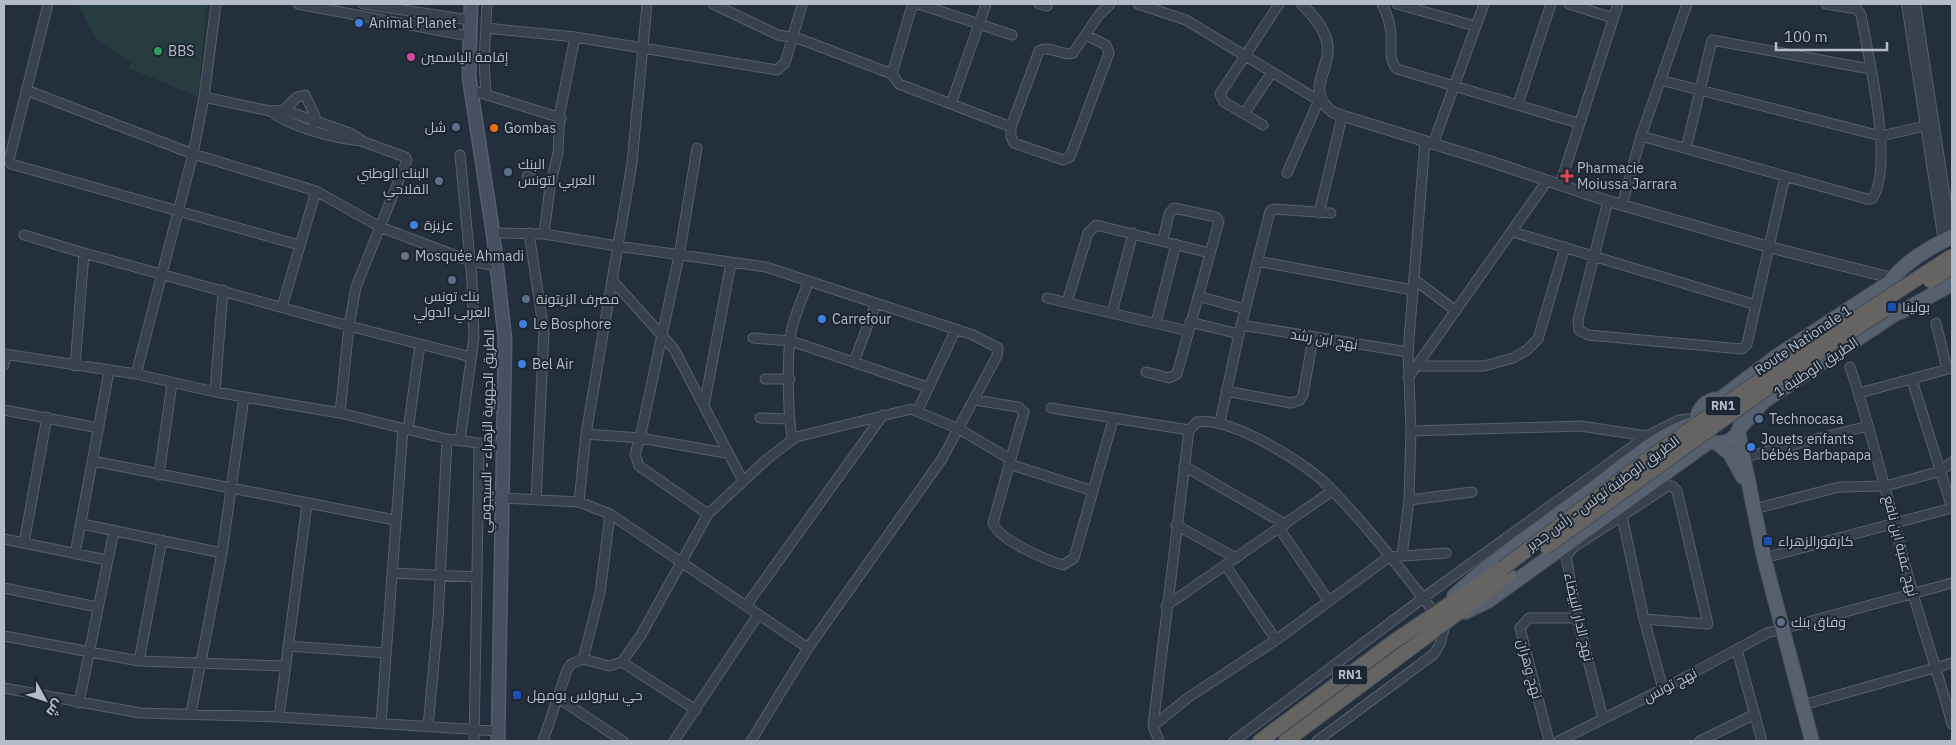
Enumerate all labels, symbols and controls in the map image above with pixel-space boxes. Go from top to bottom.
place label: Animal Planet [369,14,457,32]
marker: Animal Planet [353,17,365,29]
scale bar [1776,20,1887,52]
text: 100 m [1784,27,1828,46]
place label: BBS [168,42,194,60]
marker: BBS [152,45,164,57]
place label: إقامة الياسمين [421,48,509,66]
marker: إقامة الياسمين [405,51,417,63]
place label: شل [425,118,446,136]
place label: Gombas [504,119,556,137]
marker: شل [450,121,462,133]
marker: Gombas [488,122,500,134]
place label: البنك العربي لتونس [518,155,595,192]
place label: Pharmacie Moiussa Jarrara [1577,159,1677,193]
place label: البنك الوطني الفلاحي [357,164,429,201]
marker: البنك العربي لتونس [502,166,514,178]
marker: Pharmacie Moiussa Jarrara [1561,170,1573,182]
marker: البنك الوطني الفلاحي [433,175,445,187]
place label: عزيزة [424,216,454,234]
marker: عزيزة [408,219,420,231]
place label: Mosquée Ahmadi [415,247,524,265]
marker: Mosquée Ahmadi [399,250,411,262]
marker: بنك تونس العربي الدولي [446,274,458,286]
place label: بنك تونس العربي الدولي [413,287,491,324]
place label: مصرف الزيتونة [536,290,619,308]
marker: مصرف الزيتونة [520,293,532,305]
place label: بولينا [1902,298,1930,316]
street label: Route Nationale 1 [1751,301,1855,379]
marker: بولينا [1886,301,1898,313]
place label: Carrefour [832,310,891,328]
marker: Carrefour [816,313,828,325]
place label: Le Bosphore [533,315,612,333]
marker: Le Bosphore [517,318,529,330]
street label: نهج ابن رشد [1289,325,1359,353]
street label: الطريق الجهوية الزهراء - السيجومي [476,329,501,533]
street label: الطريق الوطنية 1 [1770,333,1862,401]
place label: Bel Air [532,355,574,373]
marker: Bel Air [516,358,528,370]
road number: RN1 [1706,396,1740,416]
place label: Technocasa [1769,410,1844,428]
marker: Technocasa [1753,413,1765,425]
place label: Jouets enfants bébés Barbapapa [1761,430,1872,464]
street label: الطريق الوطنية تونس - رأس جدير [1522,431,1683,555]
marker: Jouets enfants bébés Barbapapa [1745,441,1757,453]
street label: نهج عقبة ابن نافع [1880,494,1922,598]
place label: كارفورالزهراء [1778,532,1853,550]
marker: كارفورالزهراء [1762,535,1774,547]
street label: نهج الدار البيضاء [1560,571,1598,663]
place label: وفاق بنك [1791,613,1846,631]
marker: وفاق بنك [1775,616,1787,628]
street label: نهج وهران [1513,637,1547,701]
street label: نهج تونس [1640,664,1700,706]
road number: RN1 [1332,666,1368,684]
north arrow [20,675,70,725]
place label: حي سبرولس بومهل [527,686,642,707]
marker: حي سبرولس بومهل [511,689,523,701]
text: ش [42,696,68,721]

